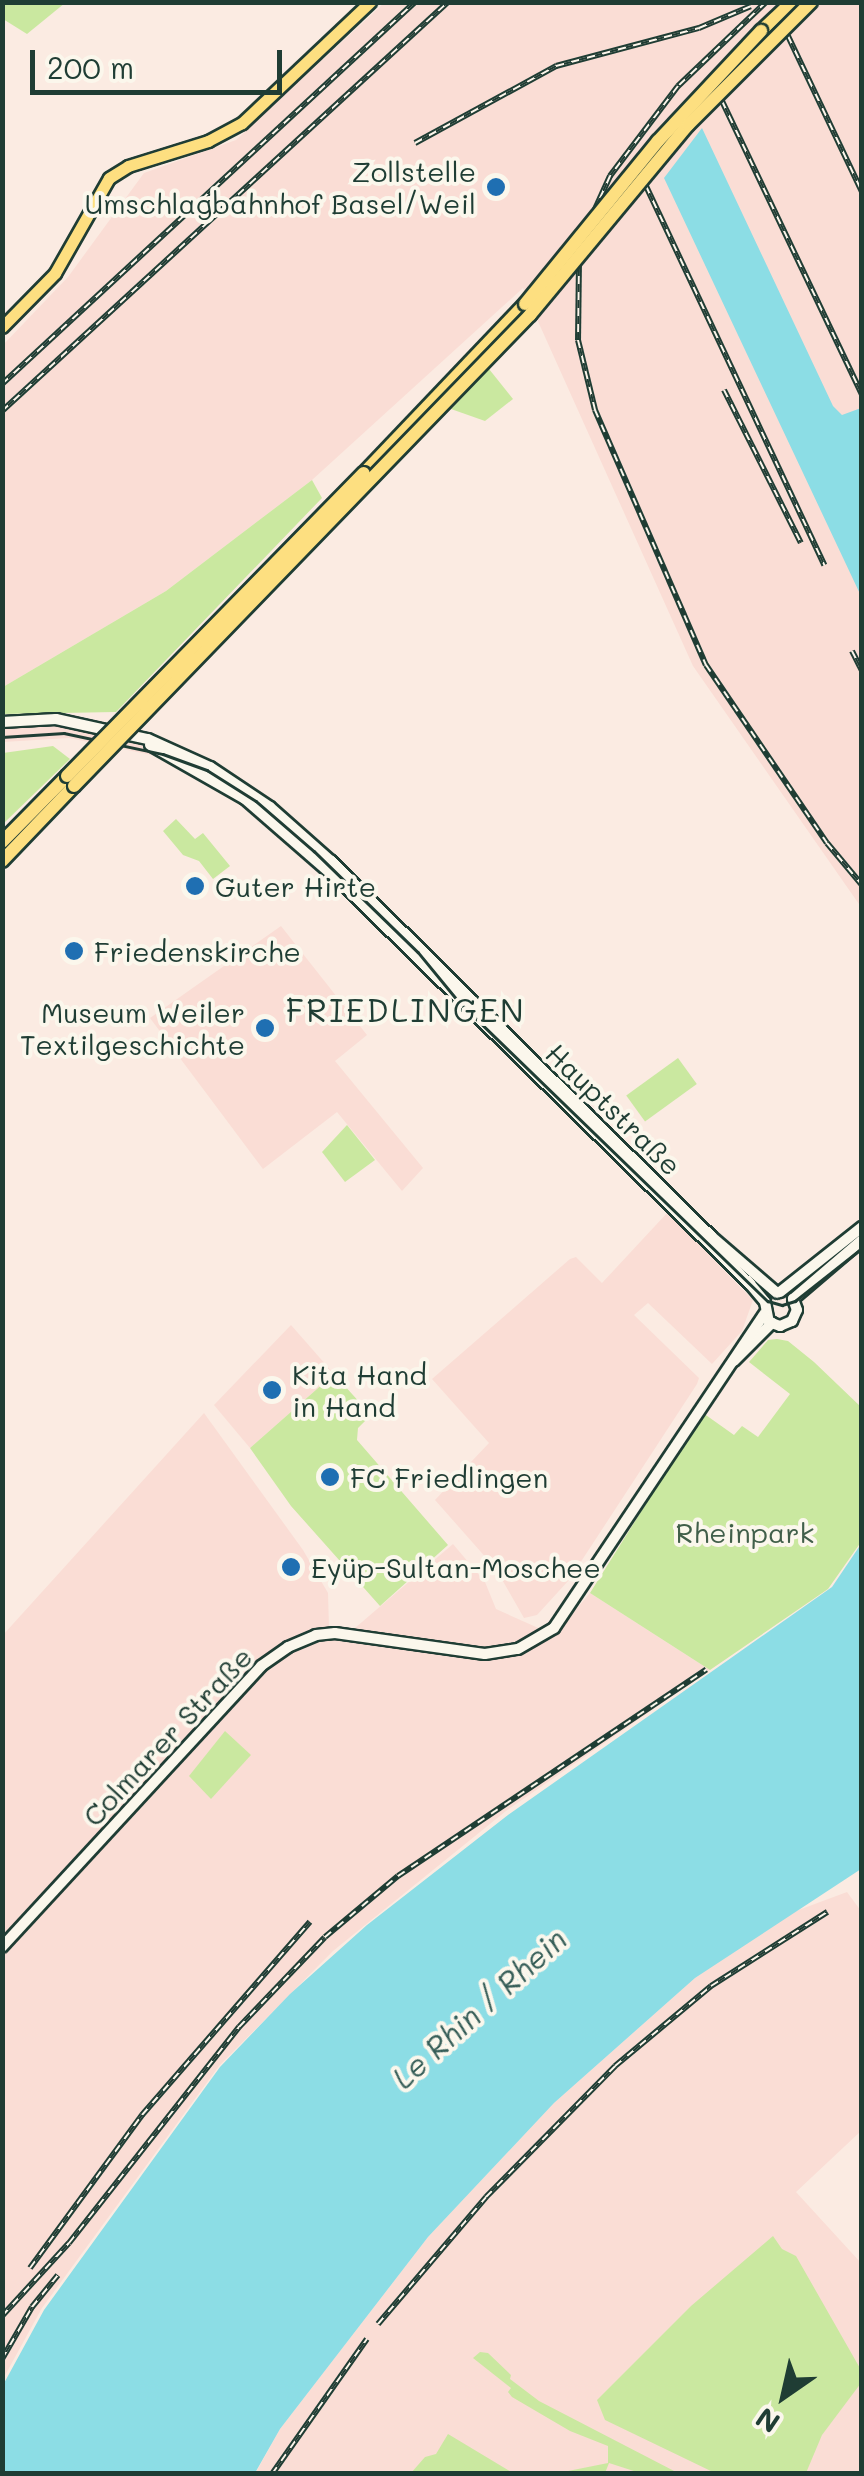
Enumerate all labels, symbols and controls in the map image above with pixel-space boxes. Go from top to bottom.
scale bar [35,30,288,92]
text: 200 m [47,47,134,87]
place label: Zollstelle Umschlagbahnhof Basel/Weil [85,154,476,220]
marker: Zollstelle Umschlagbahnhof Basel/Weil [485,176,507,198]
place label: Guter Hirte [215,869,376,903]
marker: Guter Hirte [184,875,206,897]
place label: Friedenskirche [94,934,301,968]
marker: Friedenskirche [63,940,85,962]
district label: FRIEDLINGEN [286,990,526,1028]
place label: Museum Weiler Textilgeschichte [20,995,245,1061]
marker: Museum Weiler Textilgeschichte [254,1017,276,1039]
street label: Hauptstraße [539,1036,689,1182]
place label: Kita Hand in Hand [292,1357,427,1423]
marker: Kita Hand in Hand [261,1379,283,1401]
place label: FC Friedlingen [350,1460,548,1494]
marker: FC Friedlingen [319,1466,341,1488]
park label: Rheinpark [676,1515,814,1549]
place label: Eyüp-Sultan-Moschee [311,1550,601,1584]
marker: Eyüp-Sultan-Moschee [280,1556,302,1578]
street label: Colmarer Straße [75,1640,259,1832]
water label: Le Rhin / Rhein [385,1921,573,2095]
north arrow [734,2346,834,2446]
text: N [748,2400,786,2442]

